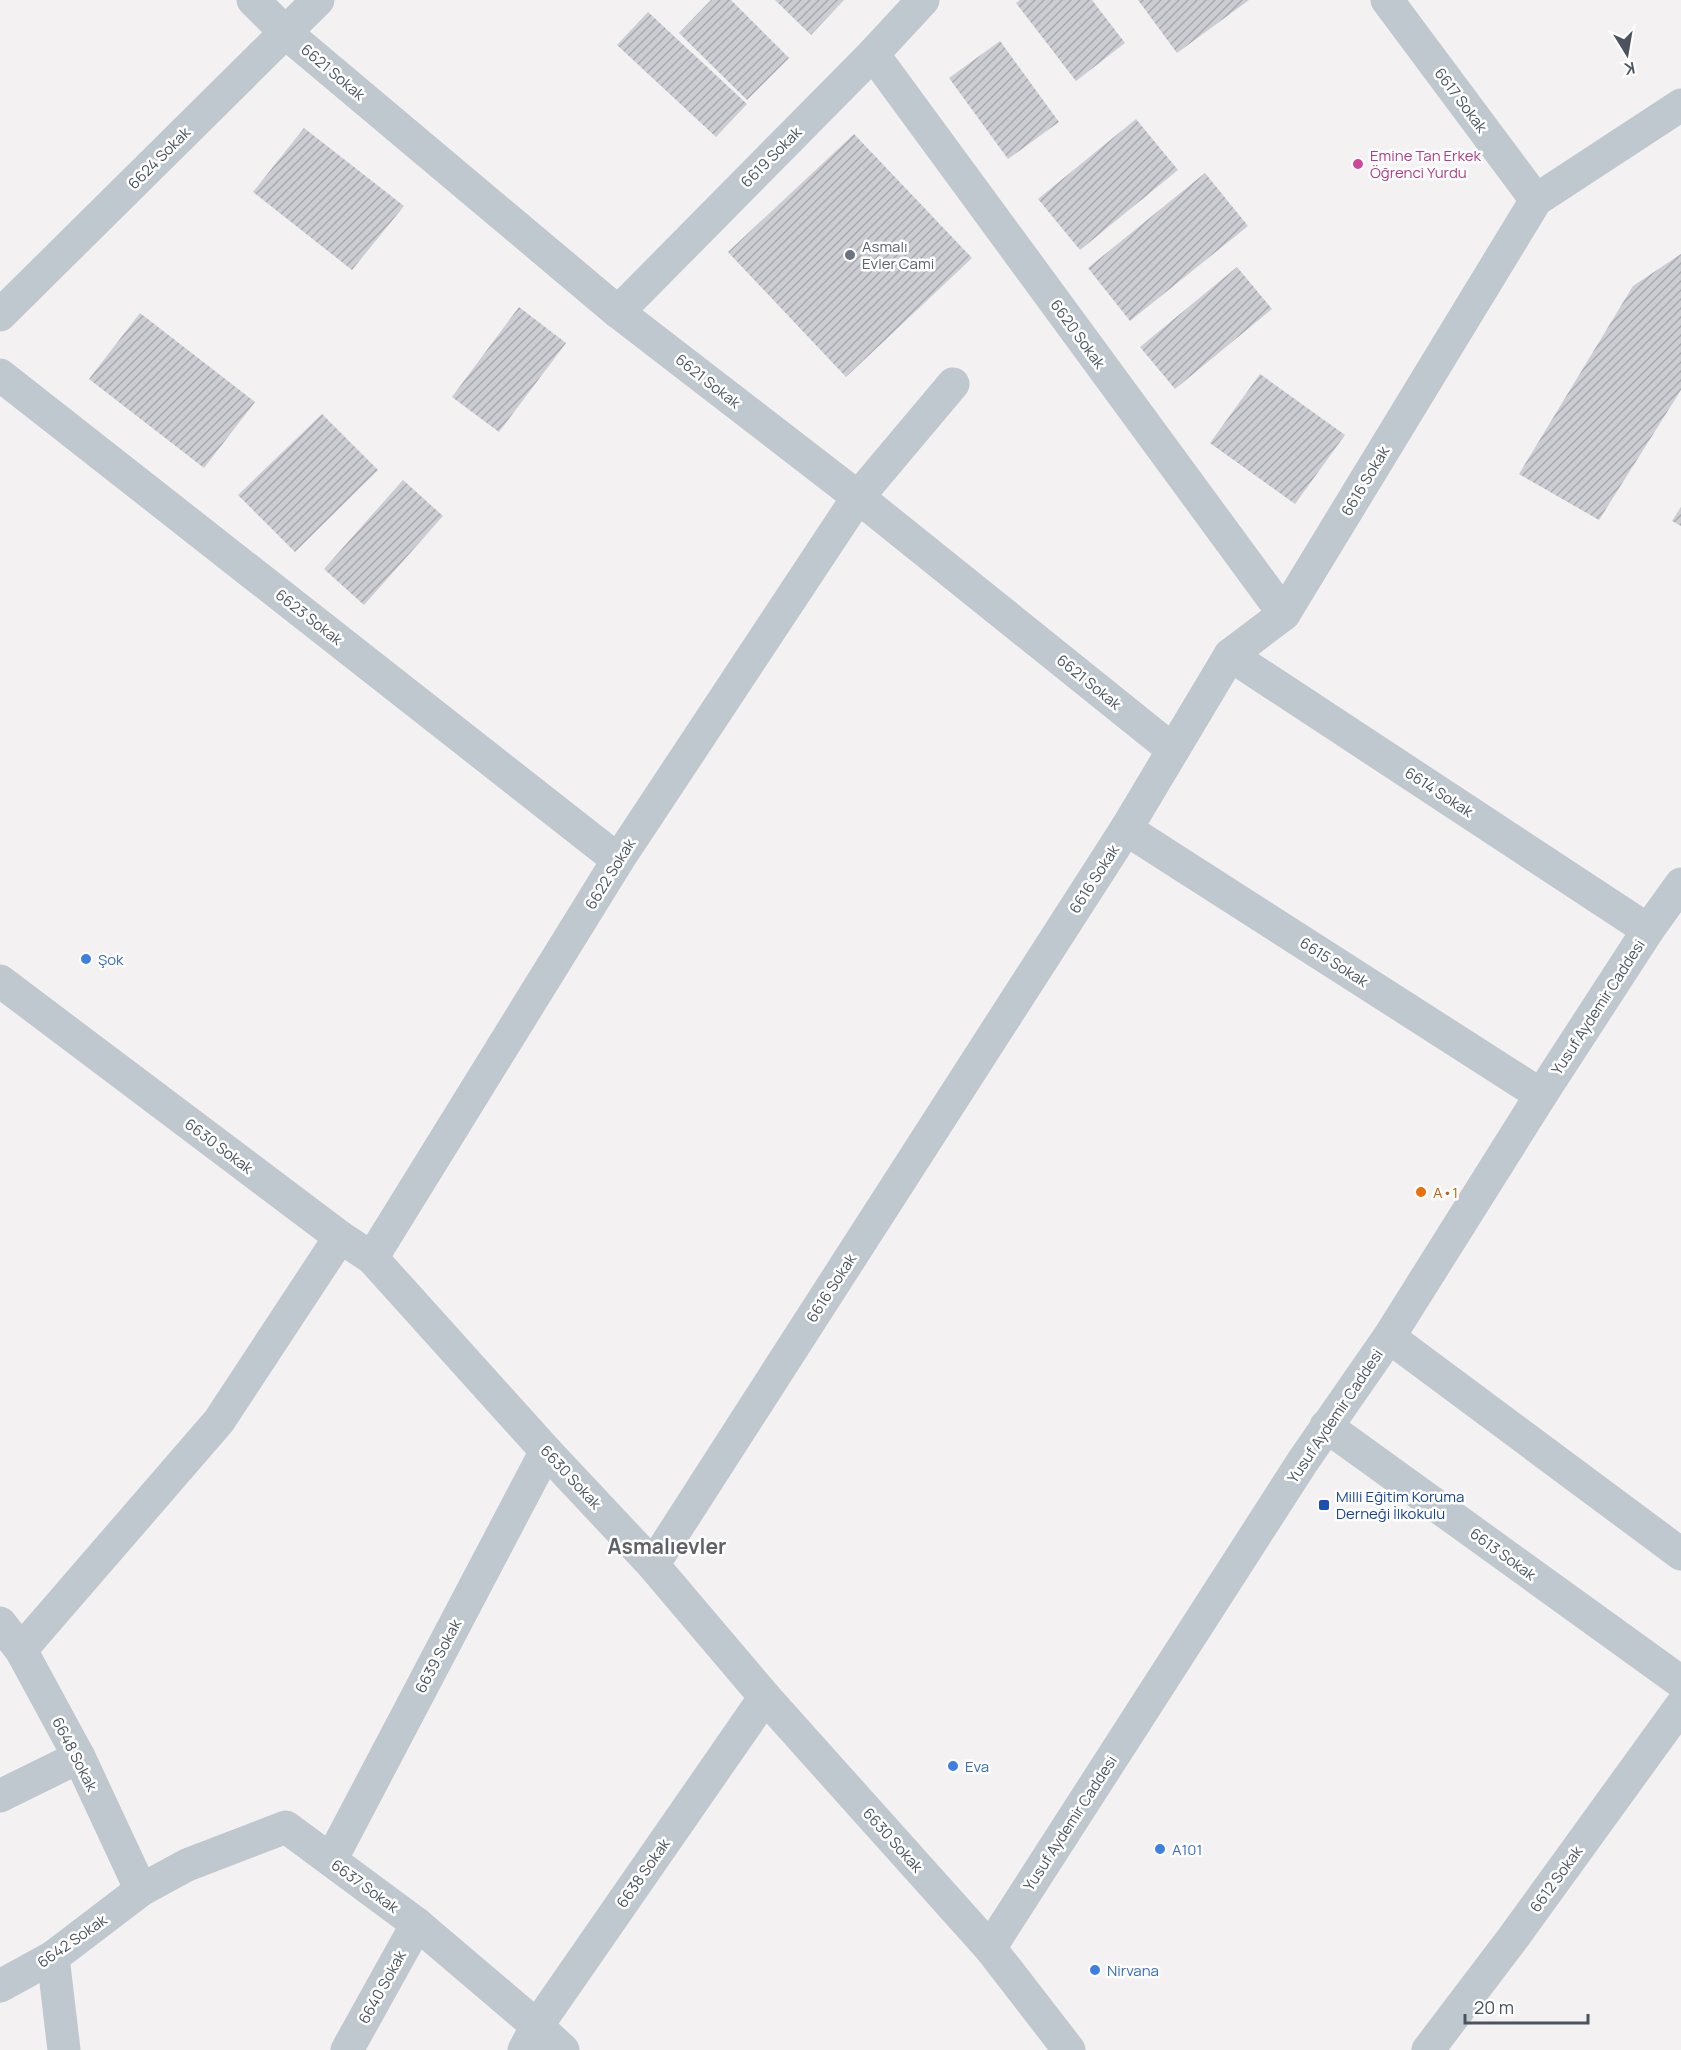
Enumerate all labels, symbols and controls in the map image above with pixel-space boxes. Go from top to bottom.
north arrow [1597,24,1657,84]
street label: 6621 Sokak [297,39,370,105]
text: K [1622,57,1637,81]
street label: 6617 Sokak [1430,63,1493,137]
street label: 6624 Sokak [123,122,195,194]
street label: 6619 Sokak [736,122,806,192]
place label: Emine Tan Erkek Öğrenci Yurdu [1370,145,1482,183]
marker: Emine Tan Erkek Öğrenci Yurdu [1351,157,1365,171]
place label: Asmalı Evler Cami [862,236,934,274]
marker: Asmalı Evler Cami [843,248,857,262]
street label: 6620 Sokak [1046,295,1111,373]
street label: 6621 Sokak [671,349,745,413]
street label: 6616 Sokak [1336,442,1394,520]
street label: 6623 Sokak [271,584,347,650]
street label: 6621 Sokak [1052,649,1126,715]
street label: 6614 Sokak [1401,762,1478,822]
street label: 6622 Sokak [580,834,640,914]
street label: 6616 Sokak [1064,840,1124,917]
street label: 6615 Sokak [1296,932,1373,992]
street label: Yusuf Aydemir Caddesi [1546,935,1650,1079]
place label: Şok [98,949,124,970]
marker: Şok [79,952,93,966]
street label: 6630 Sokak [181,1113,258,1179]
place label: A•1 [1433,1182,1458,1203]
marker: A•1 [1414,1185,1428,1199]
street label: 6616 Sokak [801,1249,861,1326]
street label: Yusuf Aydemir Caddesi [1282,1345,1388,1487]
street label: 6630 Sokak [536,1440,606,1514]
place label: Milli Eğitim Koruma Derneği İlkokulu [1336,1486,1464,1524]
marker: Milli Eğitim Koruma Derneği İlkokulu [1317,1498,1331,1512]
street label: 6613 Sokak [1466,1523,1541,1585]
district label: Asmalıevler [608,1532,726,1560]
street label: 6639 Sokak [410,1615,466,1696]
street label: 6648 Sokak [47,1713,103,1795]
street label: Yusuf Aydemir Caddesi [1018,1751,1122,1895]
place label: Eva [965,1756,989,1777]
marker: Eva [946,1759,960,1773]
street label: 6630 Sokak [858,1803,928,1877]
street label: 6638 Sokak [611,1834,675,1912]
place label: A101 [1172,1839,1202,1860]
street label: 6612 Sokak [1525,1841,1587,1916]
marker: A101 [1153,1842,1167,1856]
street label: 6637 Sokak [327,1854,403,1918]
street label: 6642 Sokak [33,1909,111,1973]
street label: 6640 Sokak [353,1946,411,2027]
place label: Nirvana [1107,1960,1159,1981]
marker: Nirvana [1088,1963,1102,1977]
scale bar [1465,1987,1588,2025]
text: 20 m [1474,1995,1514,2019]

